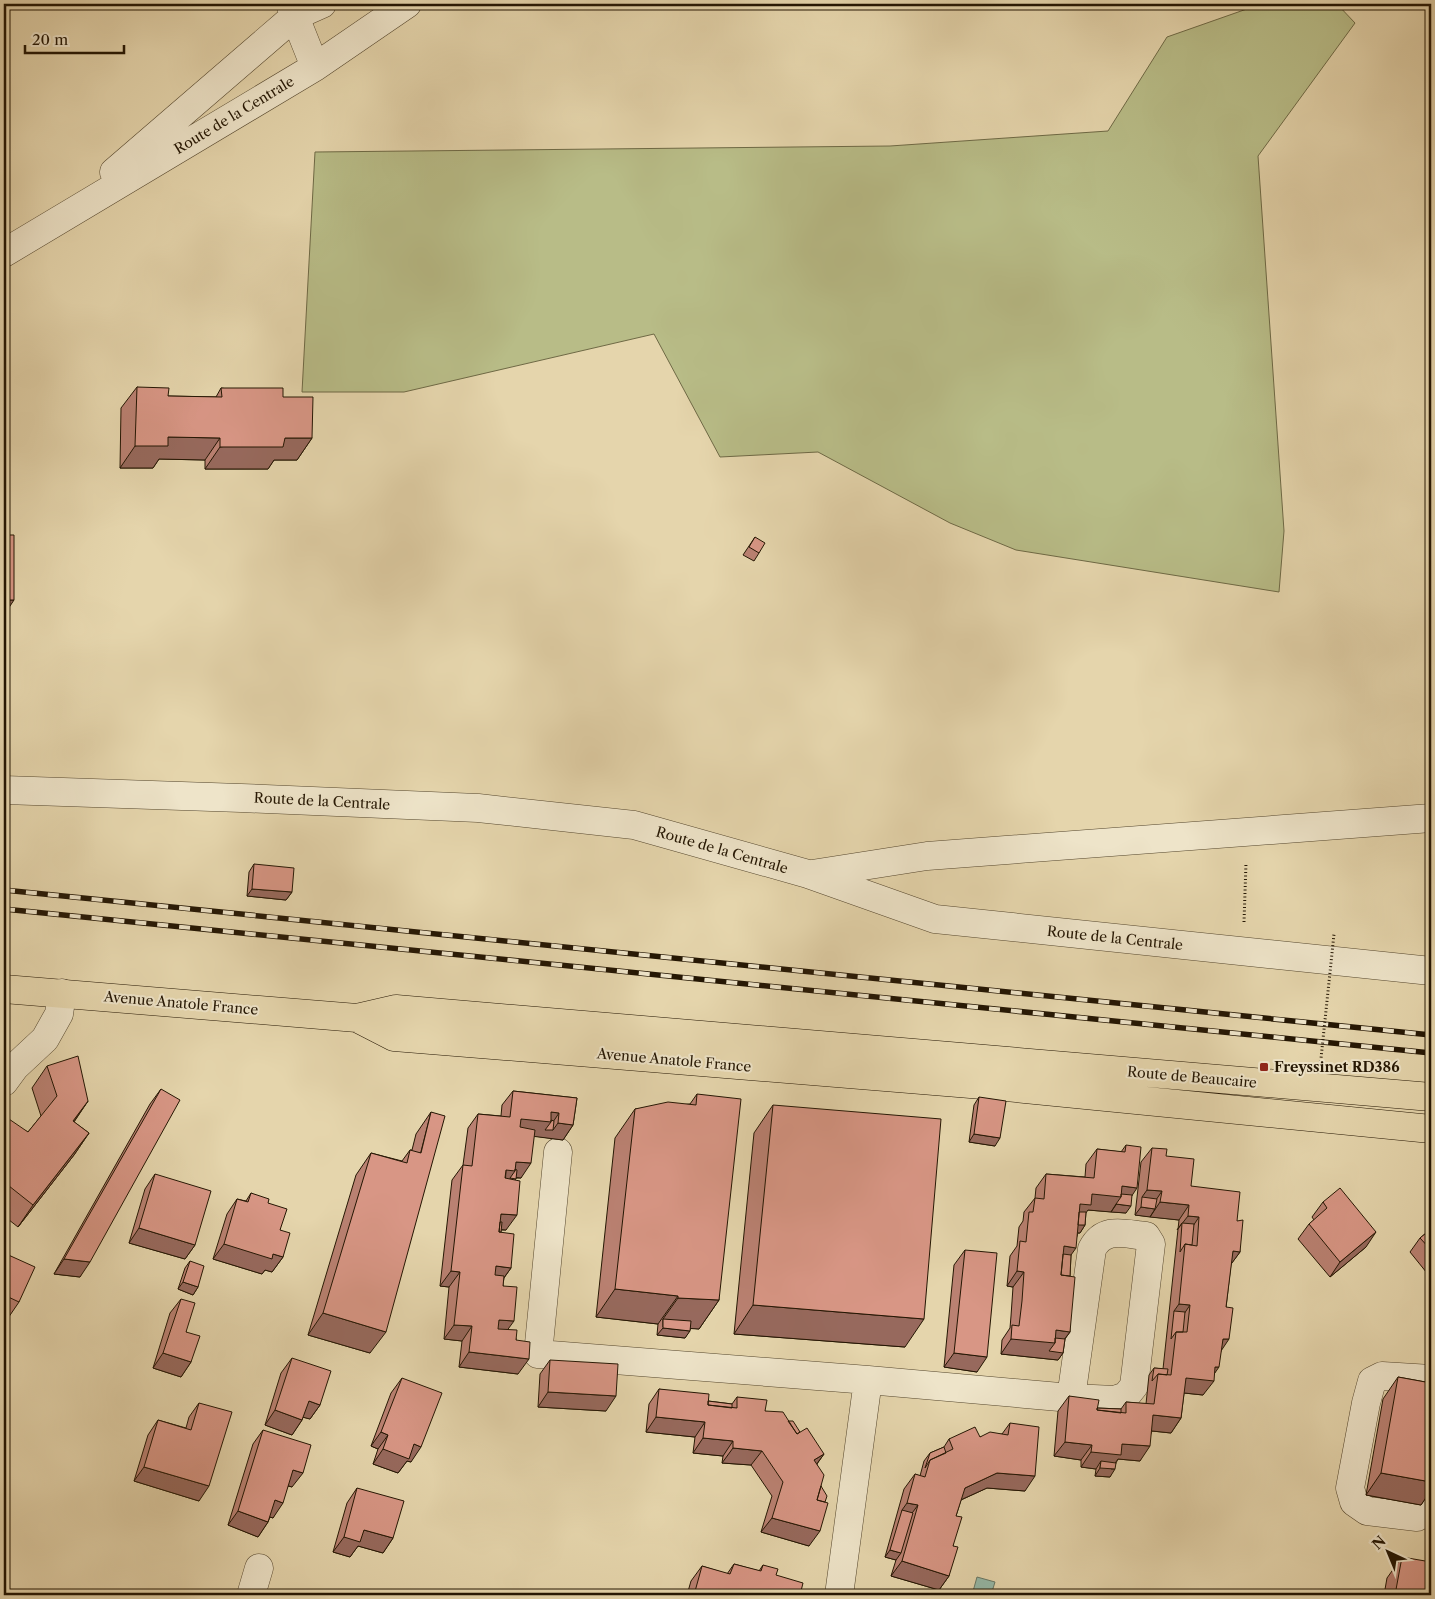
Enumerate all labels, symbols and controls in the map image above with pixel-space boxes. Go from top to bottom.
scale bar [25,22,124,54]
text: 20 m [32,30,68,49]
street label: Route de la Centrale [171,72,297,158]
street label: Route de la Centrale [253,788,391,814]
street label: Route de la Centrale [654,823,790,878]
street label: Route de la Centrale [1046,922,1184,954]
street label: Avenue Anatole France [102,987,259,1019]
street label: Avenue Anatole France [595,1044,752,1076]
place label: Freyssinet RD386 [1274,1058,1400,1076]
marker: Freyssinet RD386 [1258,1061,1270,1073]
street label: Route de Beaucaire [1126,1062,1258,1092]
north arrow [1362,1526,1412,1576]
text: N [1368,1532,1390,1553]

